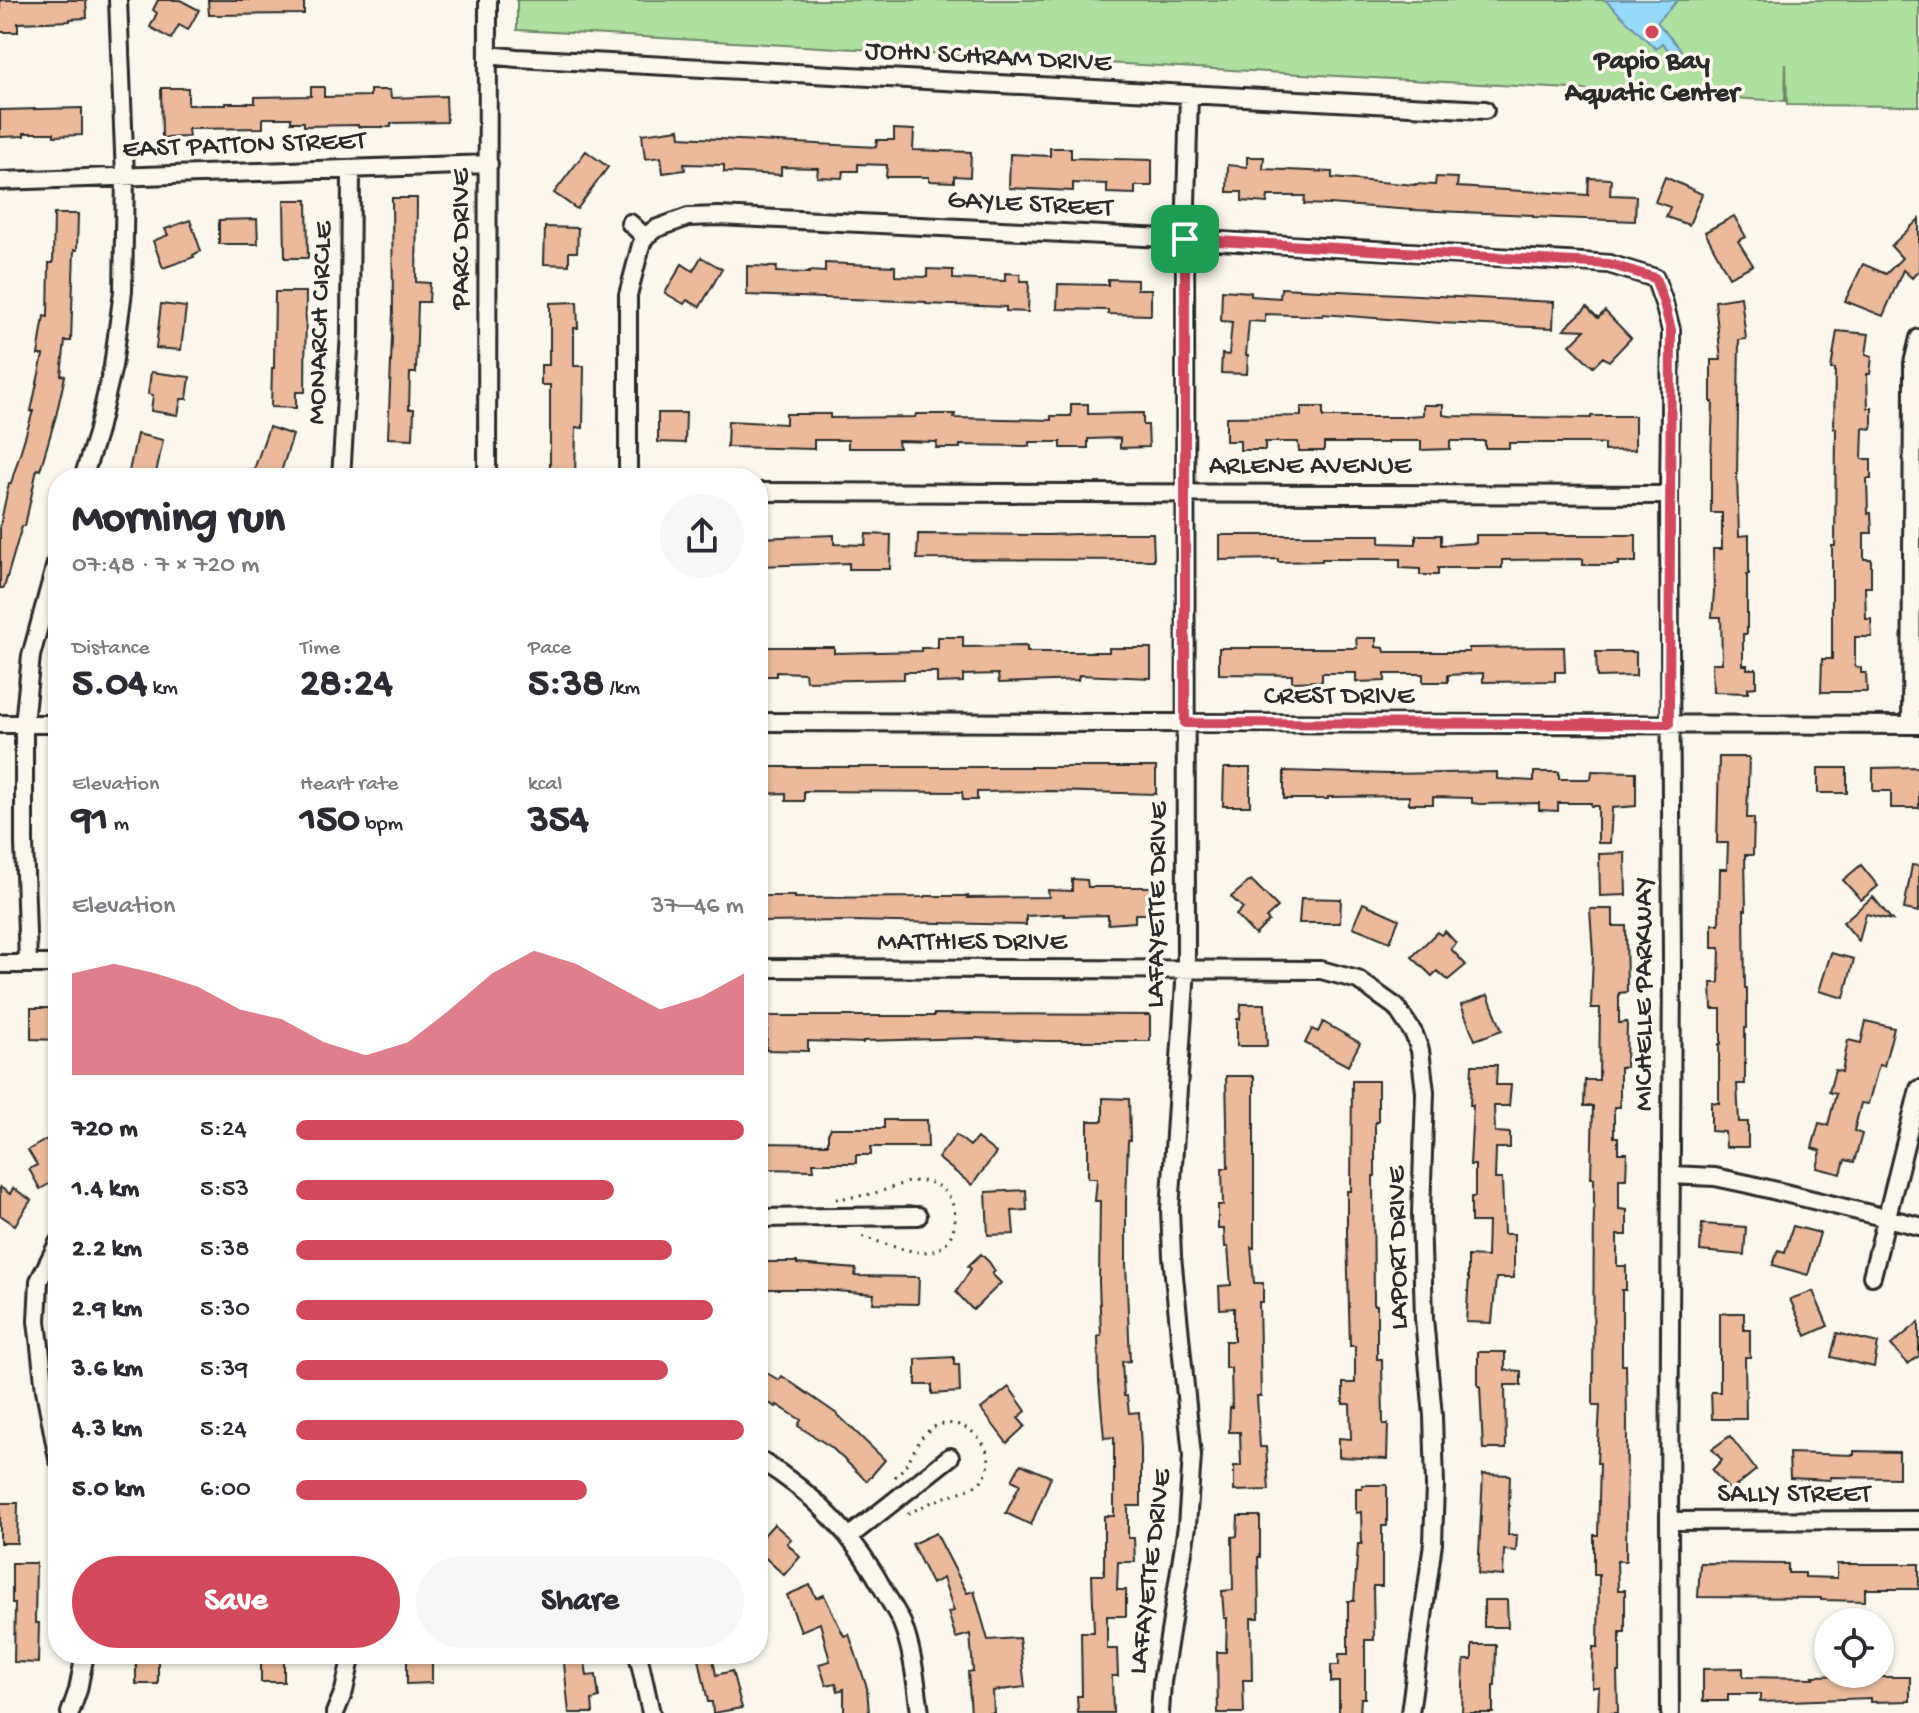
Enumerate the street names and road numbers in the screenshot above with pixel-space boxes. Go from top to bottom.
street label: JOHN SCHRAM DRIVE [864,35,1114,81]
street label: EAST PATTON STREET [122,125,368,167]
street label: PARC DRIVE [446,167,479,311]
street label: GAYLE STREET [946,184,1115,226]
street label: MONARCH CIRCLE [301,219,341,425]
street label: ARLENE AVENUE [1209,451,1413,484]
street label: CREST DRIVE [1264,681,1416,714]
street label: LAFAYETTE DRIVE [1140,800,1176,1008]
street label: MICHELLE PARKWAY [1629,877,1662,1111]
street label: MATTHIES DRIVE [877,927,1069,960]
street label: LAPORT DRIVE [1381,1164,1417,1330]
street label: LAFAYETTE DRIVE [1122,1466,1180,1676]
street label: SALLY STREET [1717,1479,1872,1512]

